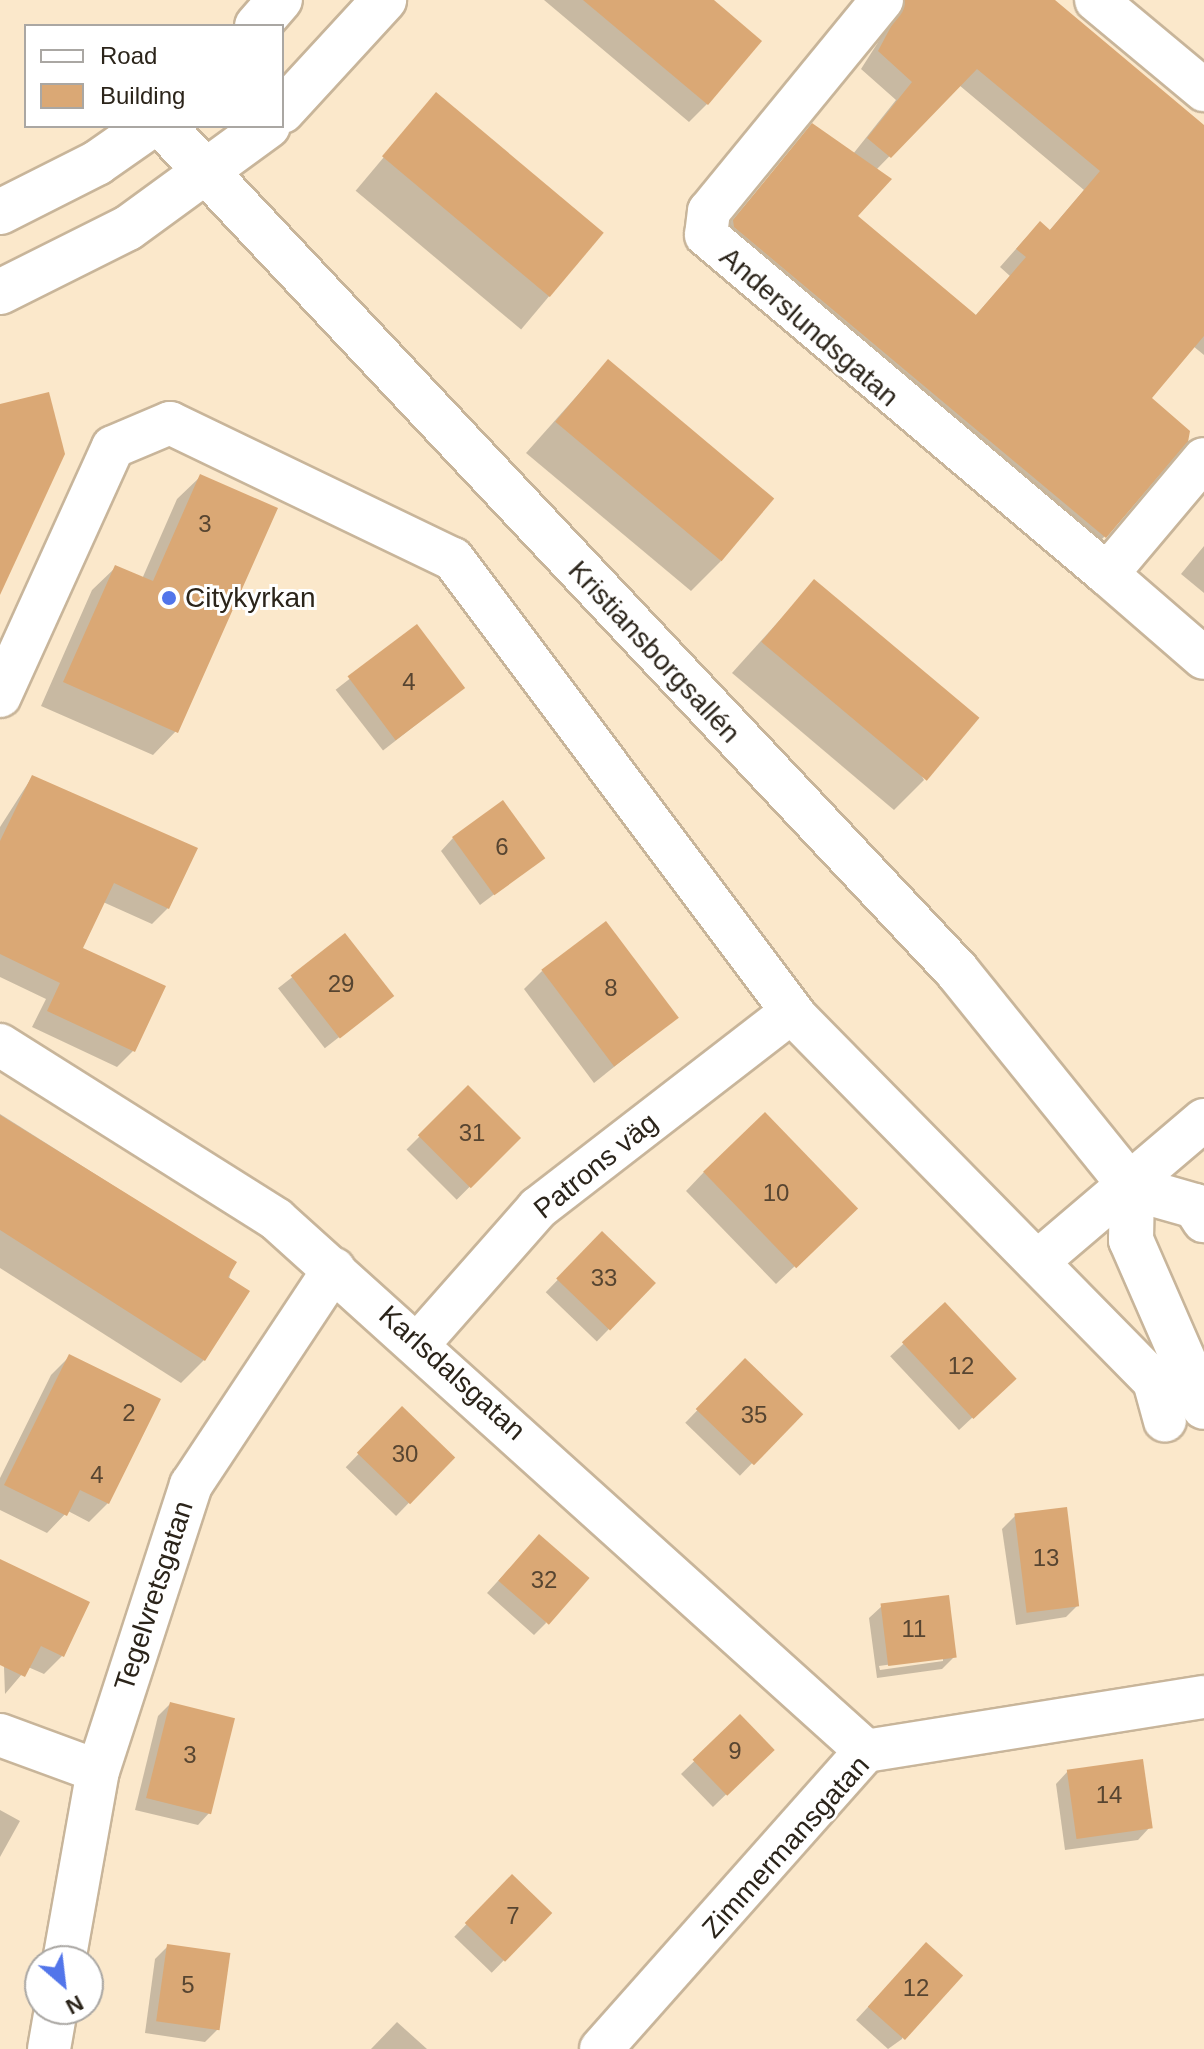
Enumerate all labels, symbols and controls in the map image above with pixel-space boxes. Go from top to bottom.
legend [24,24,284,128]
text: Road [100,42,157,69]
text: Building [100,82,185,109]
street label: Anderslundsgatan [713,240,905,414]
house number: 3 [198,510,212,538]
street label: Kristiansborgsallén [561,554,747,750]
place label: Citykyrkan [185,581,316,615]
marker: Citykyrkan [160,589,178,607]
house number: 4 [402,668,416,696]
house number: 6 [495,833,509,861]
house number: 29 [328,970,354,998]
house number: 8 [604,974,618,1002]
street label: Patrons väg [527,1106,665,1226]
house number: 31 [459,1119,485,1147]
house number: 10 [763,1179,789,1207]
house number: 33 [591,1264,617,1292]
street label: Karlsdalsgatan [372,1299,532,1447]
house number: 12 [948,1352,974,1380]
house number: 2 [122,1399,136,1427]
house number: 35 [741,1401,767,1429]
house number: 30 [392,1440,418,1468]
house number: 4 [90,1461,104,1489]
street label: Tegelvretsgatan [107,1497,201,1695]
house number: 13 [1033,1544,1059,1572]
house number: 32 [531,1566,557,1594]
house number: 11 [902,1615,926,1643]
house number: 9 [728,1737,742,1765]
house number: 3 [183,1741,197,1769]
street label: Zimmermansgatan [695,1749,877,1945]
house number: 14 [1096,1781,1122,1809]
house number: 7 [506,1902,520,1930]
north arrow [24,1945,104,2025]
house number: 5 [181,1971,195,1999]
house number: 12 [903,1974,929,2002]
text: N [62,1990,87,2020]

